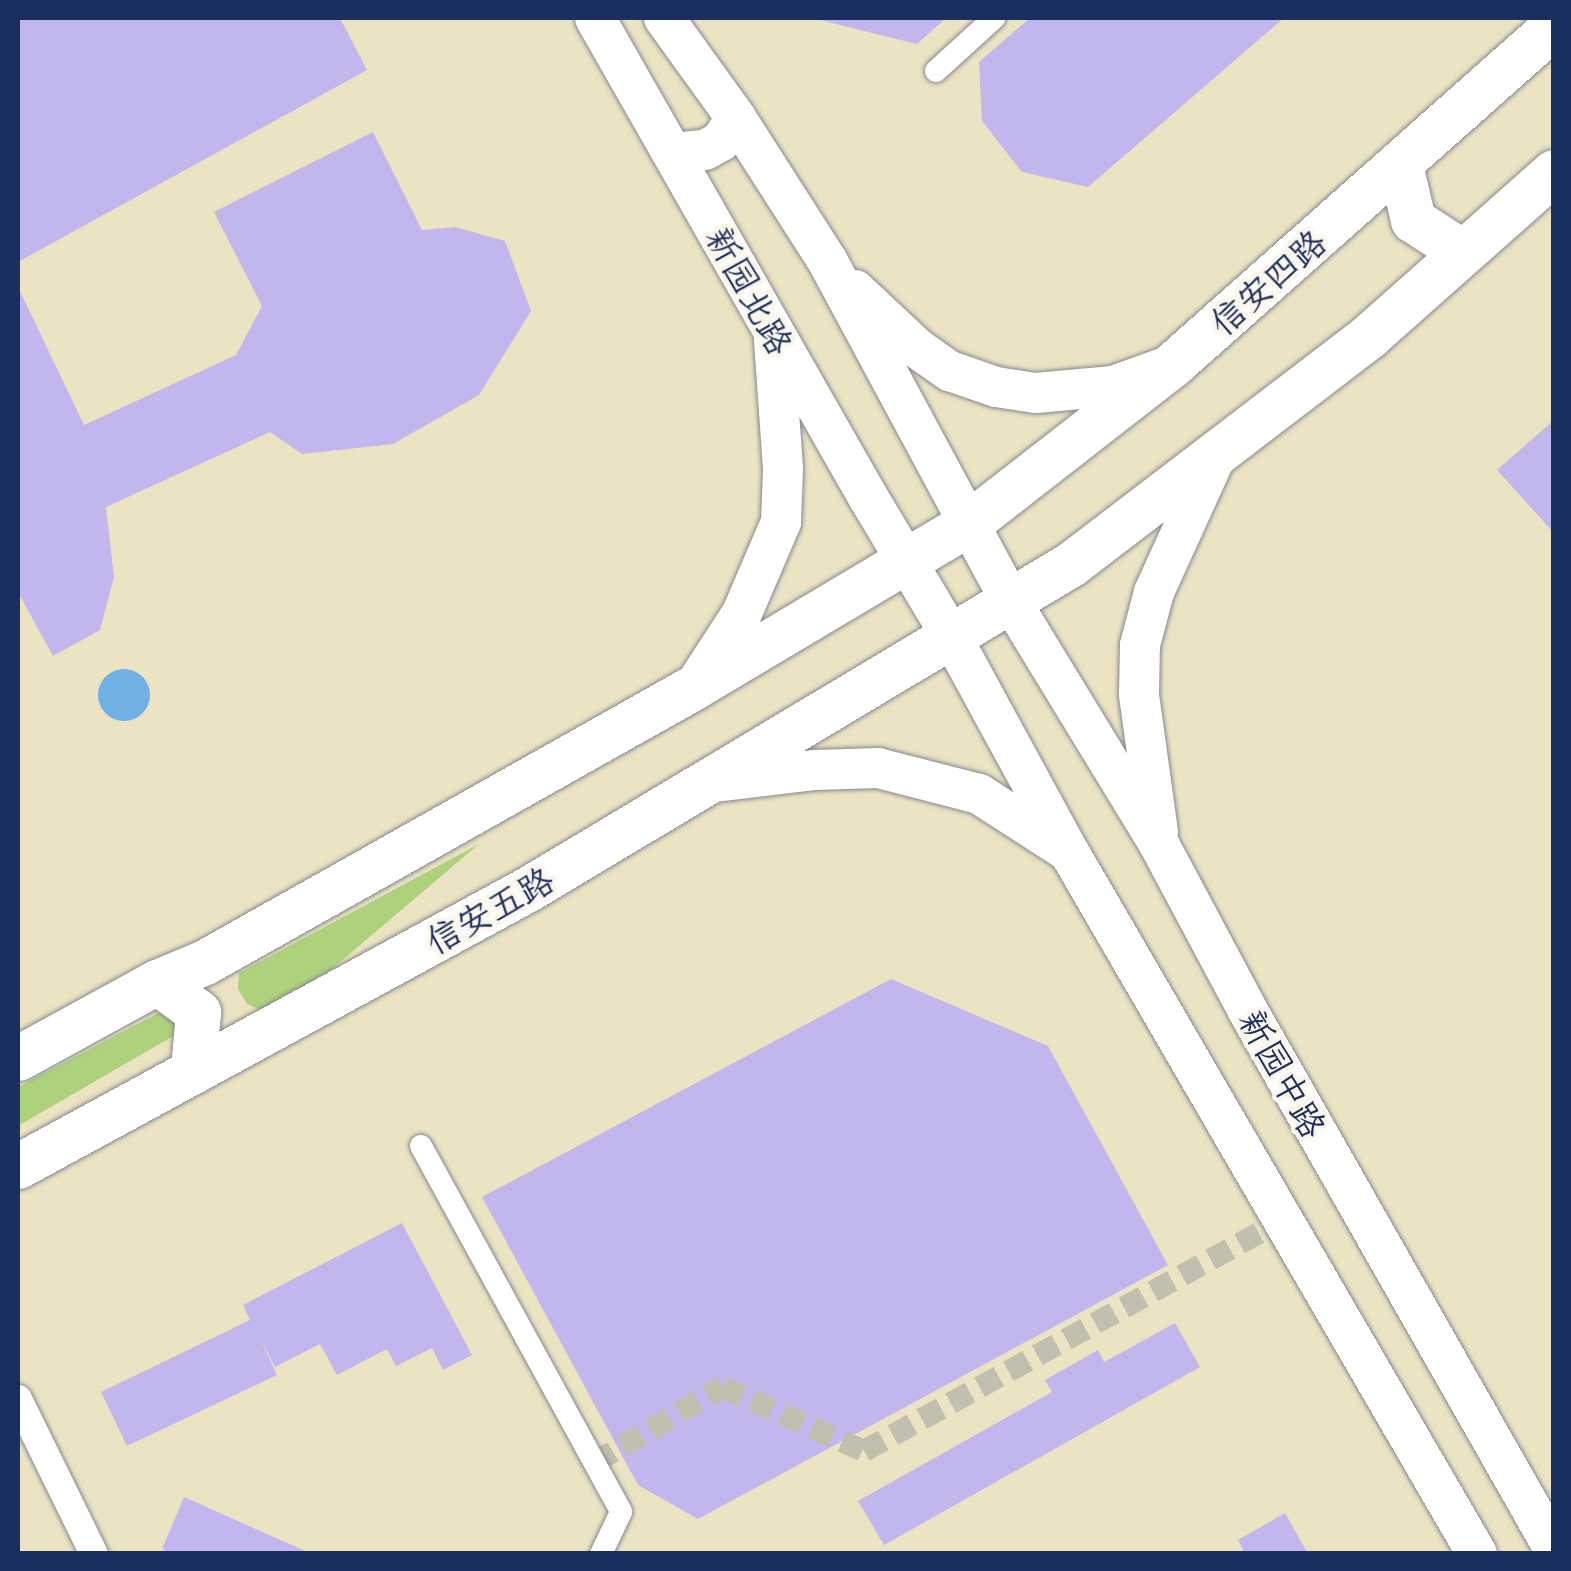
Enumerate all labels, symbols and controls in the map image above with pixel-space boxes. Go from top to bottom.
street label: 新园北路 [699,219,803,361]
street label: 信安四路 [1200,219,1334,343]
street label: 信安五路 [418,857,560,961]
street label: 新园中路 [1232,1002,1336,1144]

